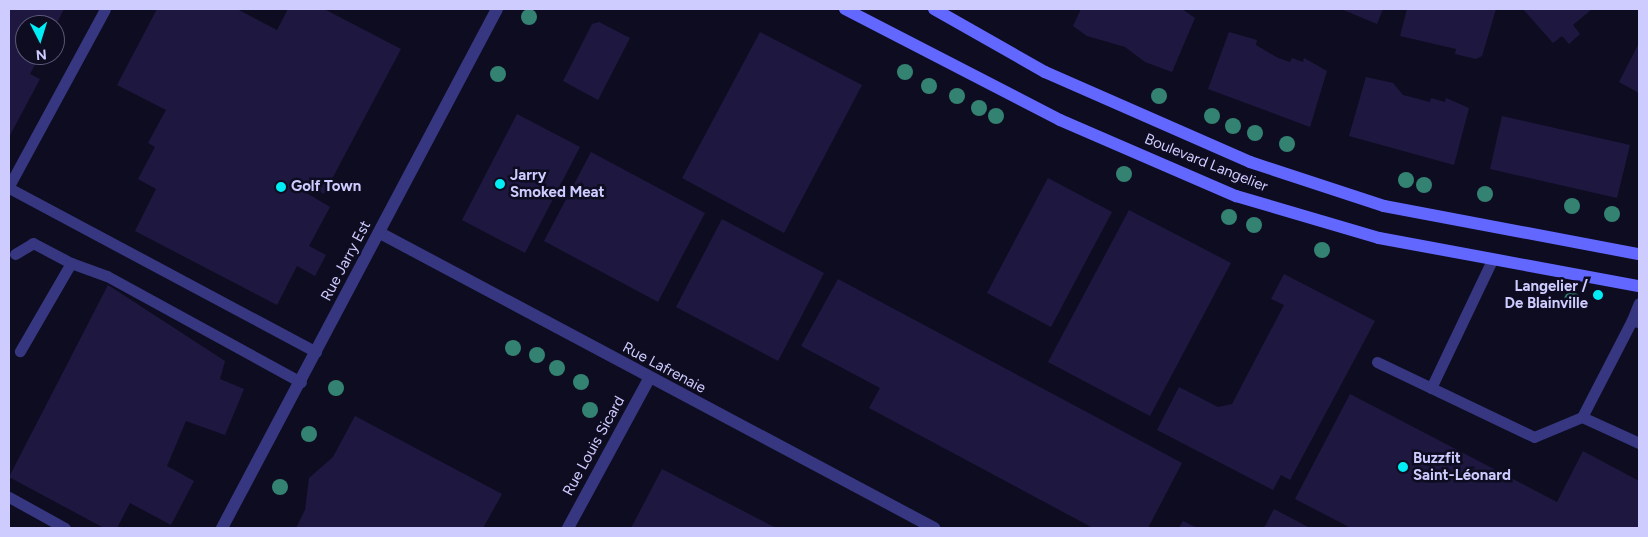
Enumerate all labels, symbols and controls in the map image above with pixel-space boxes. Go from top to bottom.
north arrow [15,15,65,65]
text: N [35,46,47,63]
street label: Boulevard Langelier [1142,130,1270,196]
place label: Jarry Smoked Meat [510,166,605,201]
place label: Golf Town [291,178,361,196]
marker: Jarry Smoked Meat [494,178,506,190]
marker: Golf Town [275,181,287,193]
street label: Rue Jarry Est [317,218,375,304]
place label: Langelier / De Blainville [1505,277,1588,312]
marker: Langelier / De Blainville [1592,289,1604,301]
street label: Rue Lafrenaie [619,339,709,397]
street label: Rue Louis Sicard [559,393,629,499]
place label: Buzzfit Saint-Léonard [1413,449,1511,484]
marker: Buzzfit Saint-Léonard [1397,461,1409,473]

